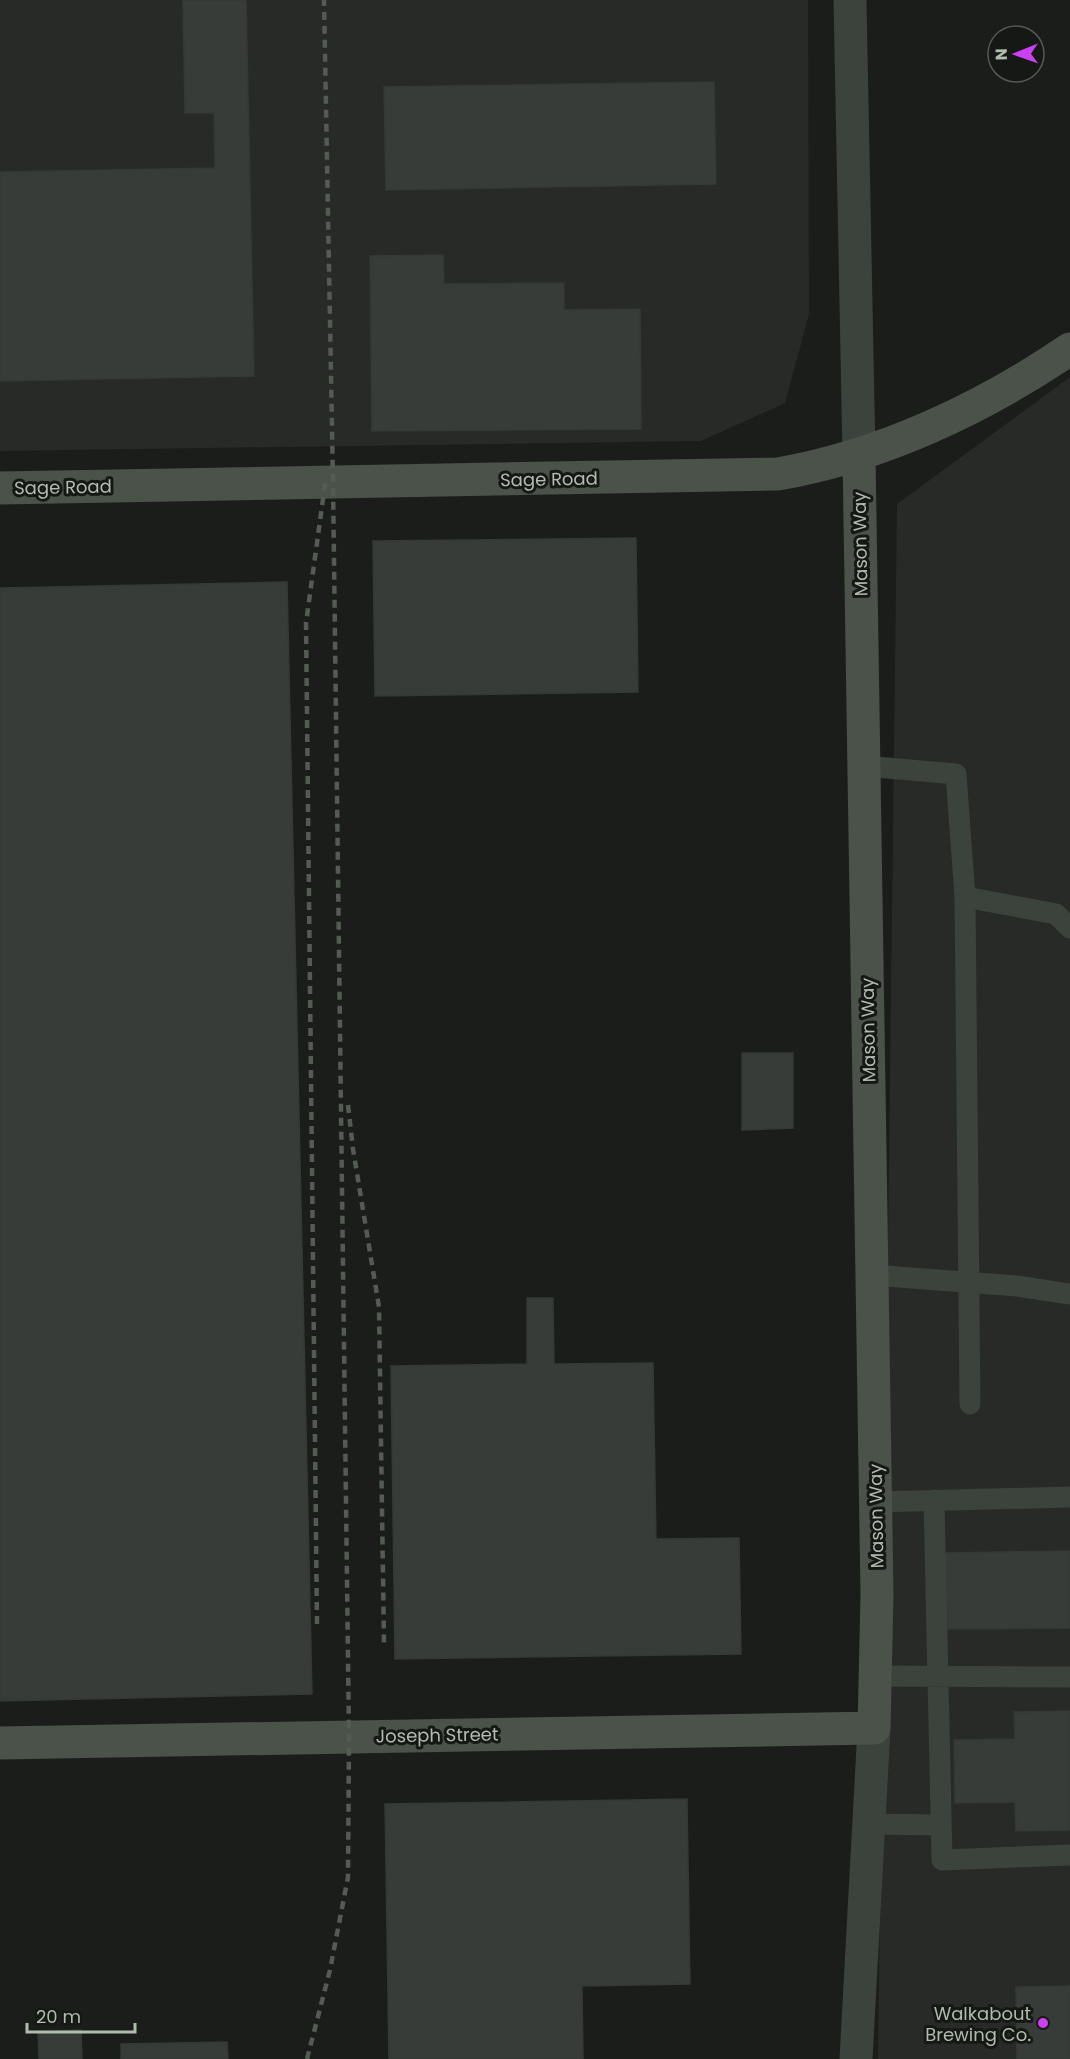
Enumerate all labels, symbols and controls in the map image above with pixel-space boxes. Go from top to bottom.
north arrow [986,24,1046,84]
text: N [990,48,1013,60]
street label: Sage Road [500,466,598,492]
street label: Sage Road [14,474,112,500]
street label: Mason Way [847,491,873,597]
street label: Mason Way [855,977,881,1083]
street label: Mason Way [863,1463,889,1569]
street label: Joseph Street [375,1721,499,1749]
scale bar [27,1996,135,2034]
place label: Walkabout Brewing Co. [925,2001,1031,2047]
text: 20 m [36,2004,81,2029]
marker: Walkabout Brewing Co. [1036,2016,1050,2030]

